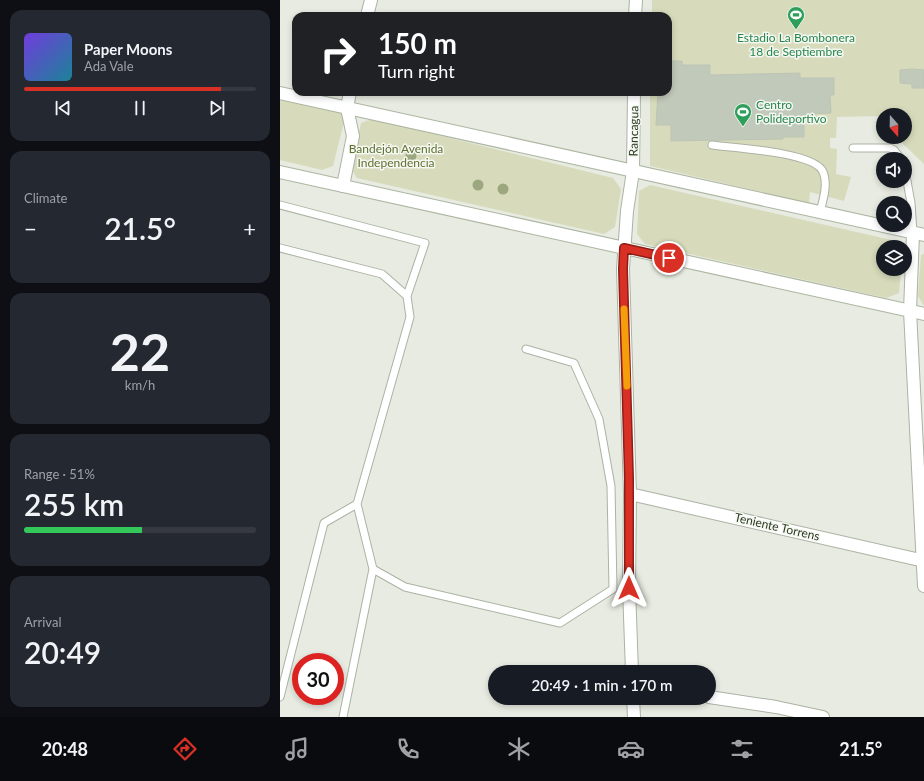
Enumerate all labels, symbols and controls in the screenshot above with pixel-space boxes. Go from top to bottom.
sports icon: Estadio La Bombonera 18 de Septiembre [786,5,806,30]
text: 150 m [378,26,457,60]
icon: right [312,28,364,80]
place label: Estadio La Bombonera 18 de Septiembre [737,30,855,59]
text: Paper Moons [84,40,172,58]
text: Ada Vale [84,58,134,74]
text: Turn right [378,60,455,82]
icon: previous [52,97,74,119]
icon: pause [129,97,151,119]
icon: next [206,97,228,119]
place label: Centro Polideportivo [756,97,827,126]
sports icon: Centro Polideportivo [733,102,753,127]
street label: Rancagua [626,105,641,156]
north arrow [876,108,912,144]
map controls [876,108,912,276]
park label: Bandejón Avenida Independencia [349,141,443,170]
button: sound [876,152,912,188]
text: Climate [24,190,67,206]
button: search [876,196,912,232]
text: 21.5° [104,210,176,246]
text: − [24,215,37,242]
text: + [243,215,256,242]
button: layers [876,240,912,276]
pin [652,241,686,275]
icon: arrive [658,247,680,269]
text: 22 [110,320,170,382]
text: km/h [125,377,155,393]
text: Range · 51% [24,466,95,482]
text: 255 km [24,486,124,522]
street label: Teniente Torrens [733,509,821,544]
position arrow [608,567,650,609]
text: Arrival [24,614,61,630]
text: 20:49 [24,634,101,670]
speed limit sign: 30 [292,653,344,705]
text: 20:49 · 1 min · 170 m [532,676,672,694]
icon: directions [171,735,199,763]
icon: music [283,735,311,763]
icon: phone [394,735,422,763]
icon: climate [505,735,533,763]
icon: car [617,735,645,763]
icon: filters [728,735,756,763]
text: 20:48 [42,738,88,760]
text: 21.5° [839,738,882,760]

